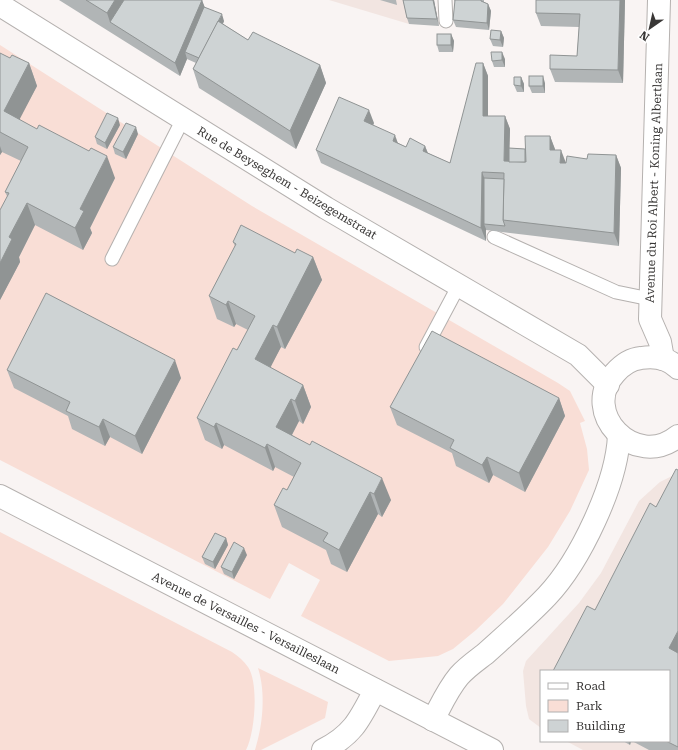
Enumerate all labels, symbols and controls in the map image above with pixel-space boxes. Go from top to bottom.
north arrow [630,8,670,48]
text: N [637,28,652,44]
street label: Avenue du Roi Albert - Koning Albertlaan [643,63,665,303]
street label: Rue de Beyseghem - Beizegemstraat [195,124,380,242]
street label: Avenue de Versailles - Versailleslaan [150,569,342,677]
legend [540,670,670,742]
text: Road [576,679,606,693]
text: Park [576,699,603,713]
text: Building [576,719,625,733]

